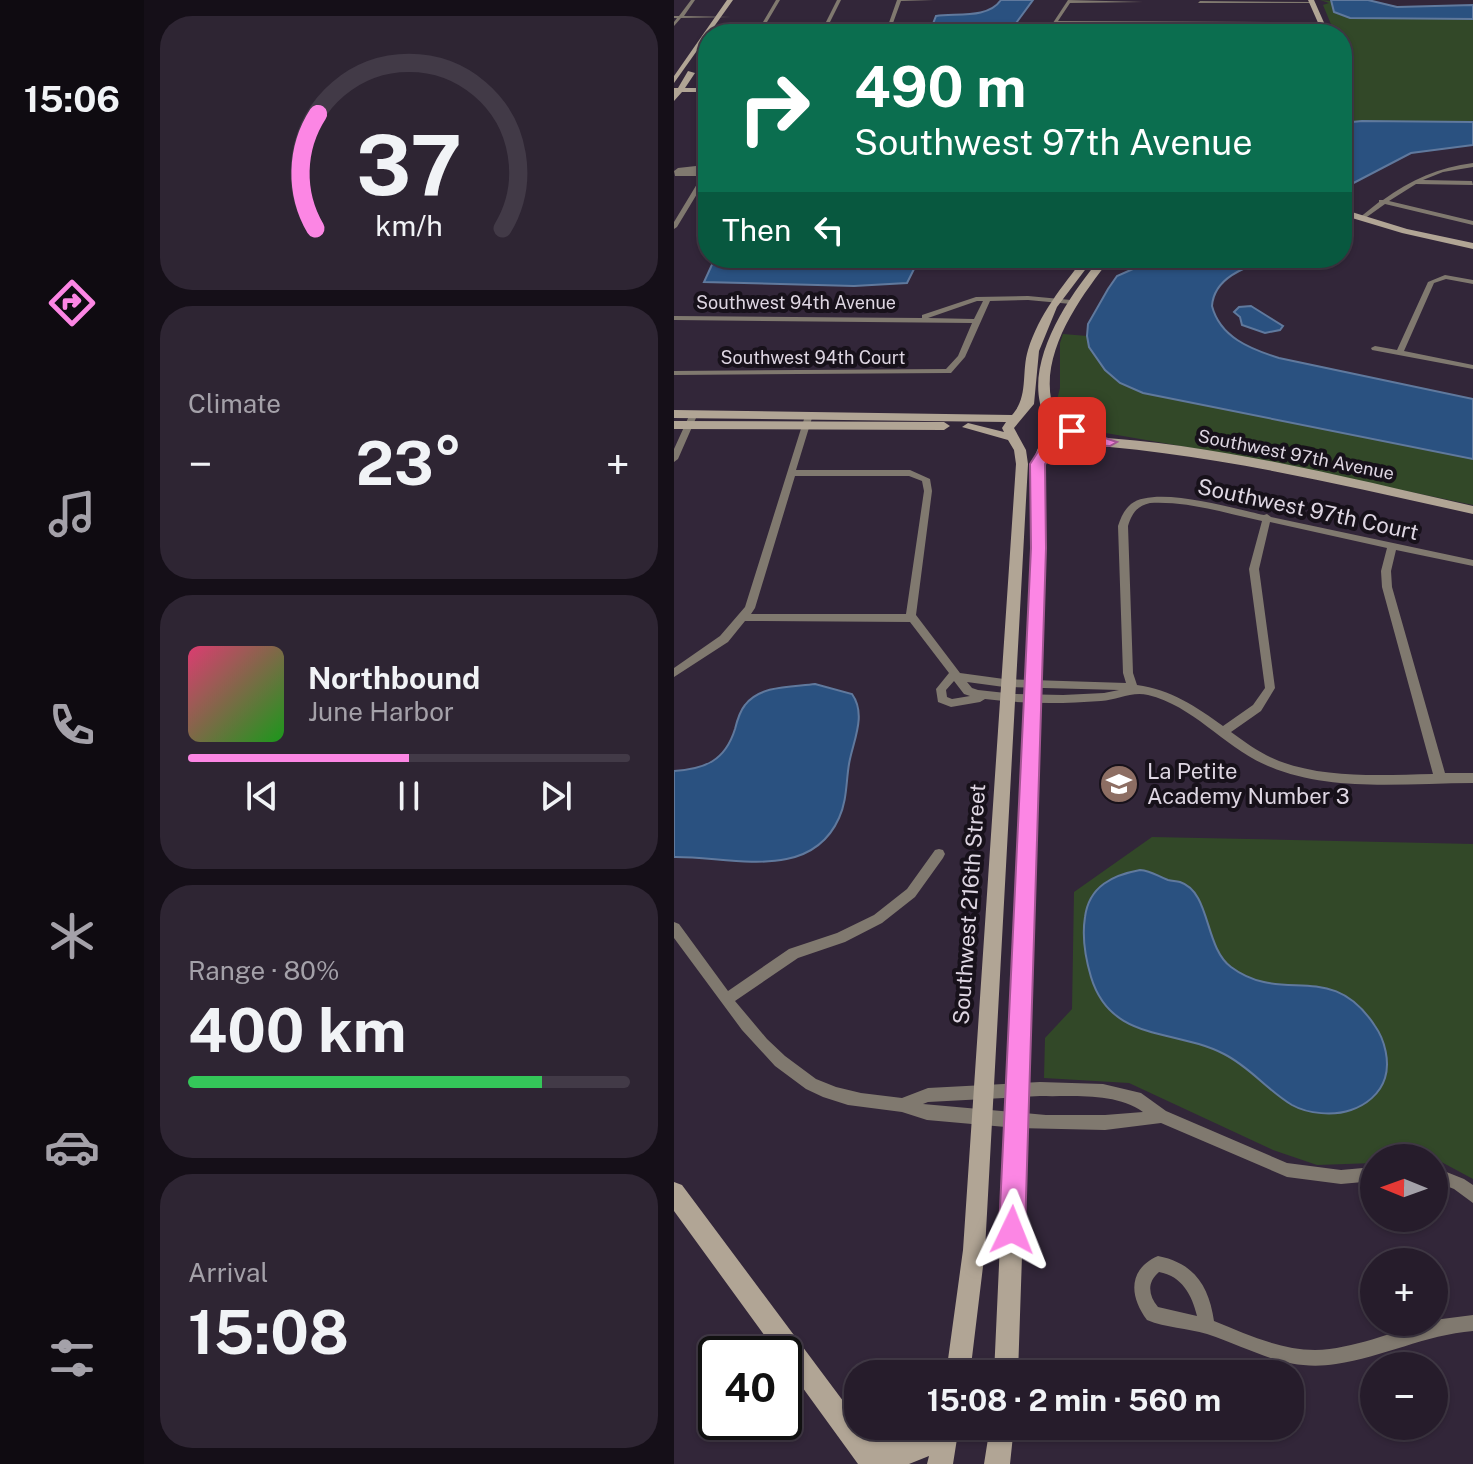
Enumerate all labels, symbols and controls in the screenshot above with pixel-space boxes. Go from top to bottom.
text: 490 m [854,54,1026,120]
icon: right [722,56,826,160]
text: 15:06 [24,78,120,120]
text: 37 [356,115,462,213]
text: Southwest 97th Avenue [854,121,1253,163]
icon: left [807,208,851,252]
text: km/h [375,209,443,242]
text: Then [722,212,791,248]
icon: directions [44,275,100,331]
street label: Southwest 94th Avenue [696,292,896,313]
street label: Southwest 94th Court [720,347,906,368]
text: Climate [188,388,281,419]
pin [1038,397,1106,465]
icon: arrive [1050,409,1094,453]
street label: Southwest 97th Avenue [1196,425,1396,484]
text: 23° [356,428,462,499]
text: − [188,438,212,490]
text: + [606,438,630,490]
street label: Southwest 97th Court [1195,473,1421,545]
icon: music [44,486,100,542]
text: Northbound [308,660,480,696]
text: June Harbor [308,696,454,727]
icon: phone [44,697,100,753]
place label: La Petite Academy Number 3 [1147,758,1350,809]
school or university icon: La Petite Academy Number 3 [1098,763,1140,805]
icon: previous [240,774,284,818]
icon: pause [387,774,431,818]
icon: next [534,774,578,818]
street label: Southwest 216th Street [948,783,990,1025]
icon: climate [44,908,100,964]
text: Range · 80% [188,955,340,986]
text: 400 km [188,995,407,1066]
icon: car [44,1119,100,1175]
north arrow [1360,1144,1448,1232]
map controls [1360,1144,1448,1440]
position arrow [970,1188,1054,1272]
button: + [1360,1248,1448,1336]
text: Arrival [188,1257,268,1288]
text: 15:08 [188,1297,349,1368]
icon: filters [44,1330,100,1386]
speed limit sign: 40 [698,1336,802,1440]
button: − [1360,1352,1448,1440]
text: 15:08 · 2 min · 560 m [927,1382,1221,1418]

